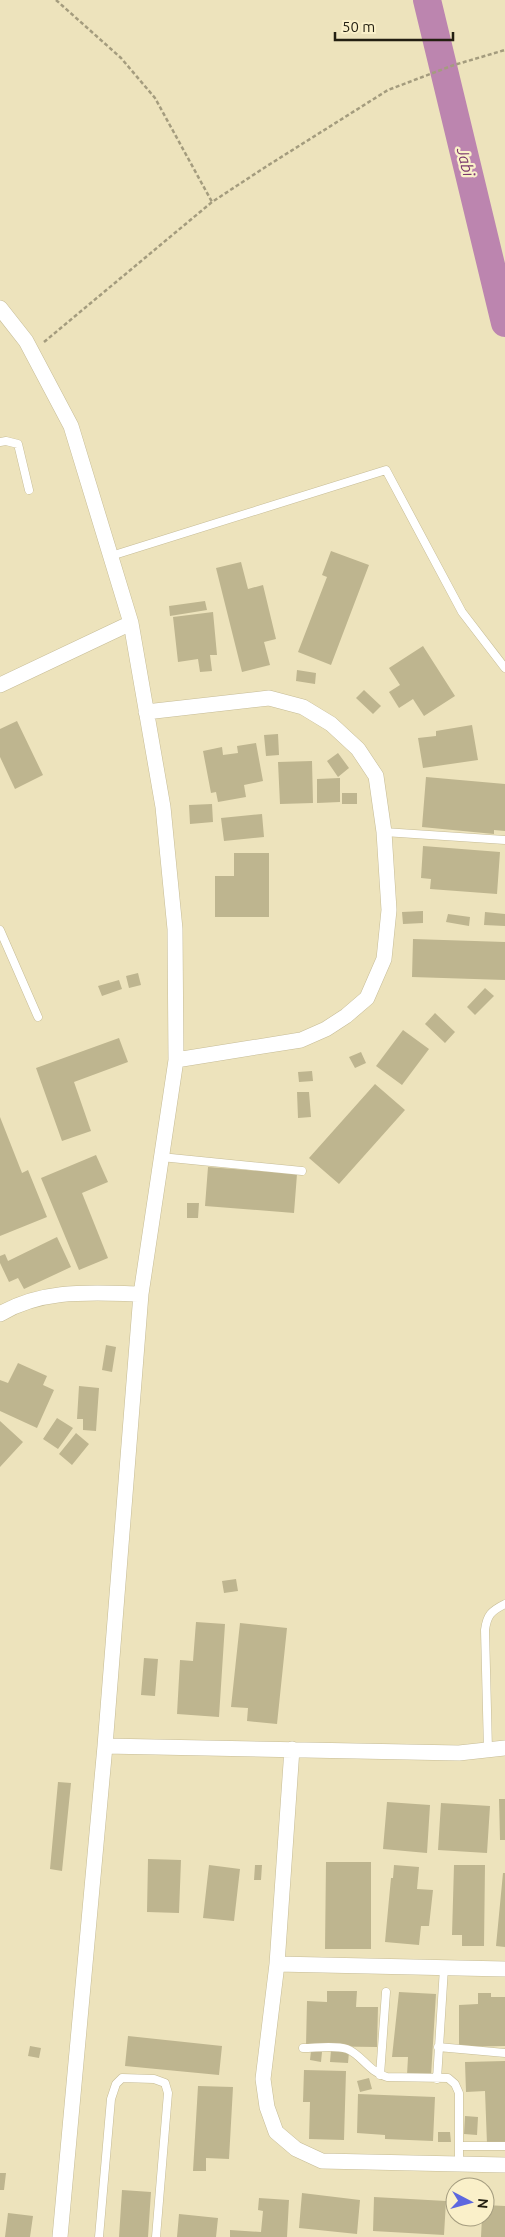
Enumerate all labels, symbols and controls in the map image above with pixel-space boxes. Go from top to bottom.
scale bar [335,10,452,42]
text: 50 m [342,18,375,35]
water label: Jabi [454,145,478,179]
north arrow [445,2177,495,2227]
text: N [474,2197,491,2209]

